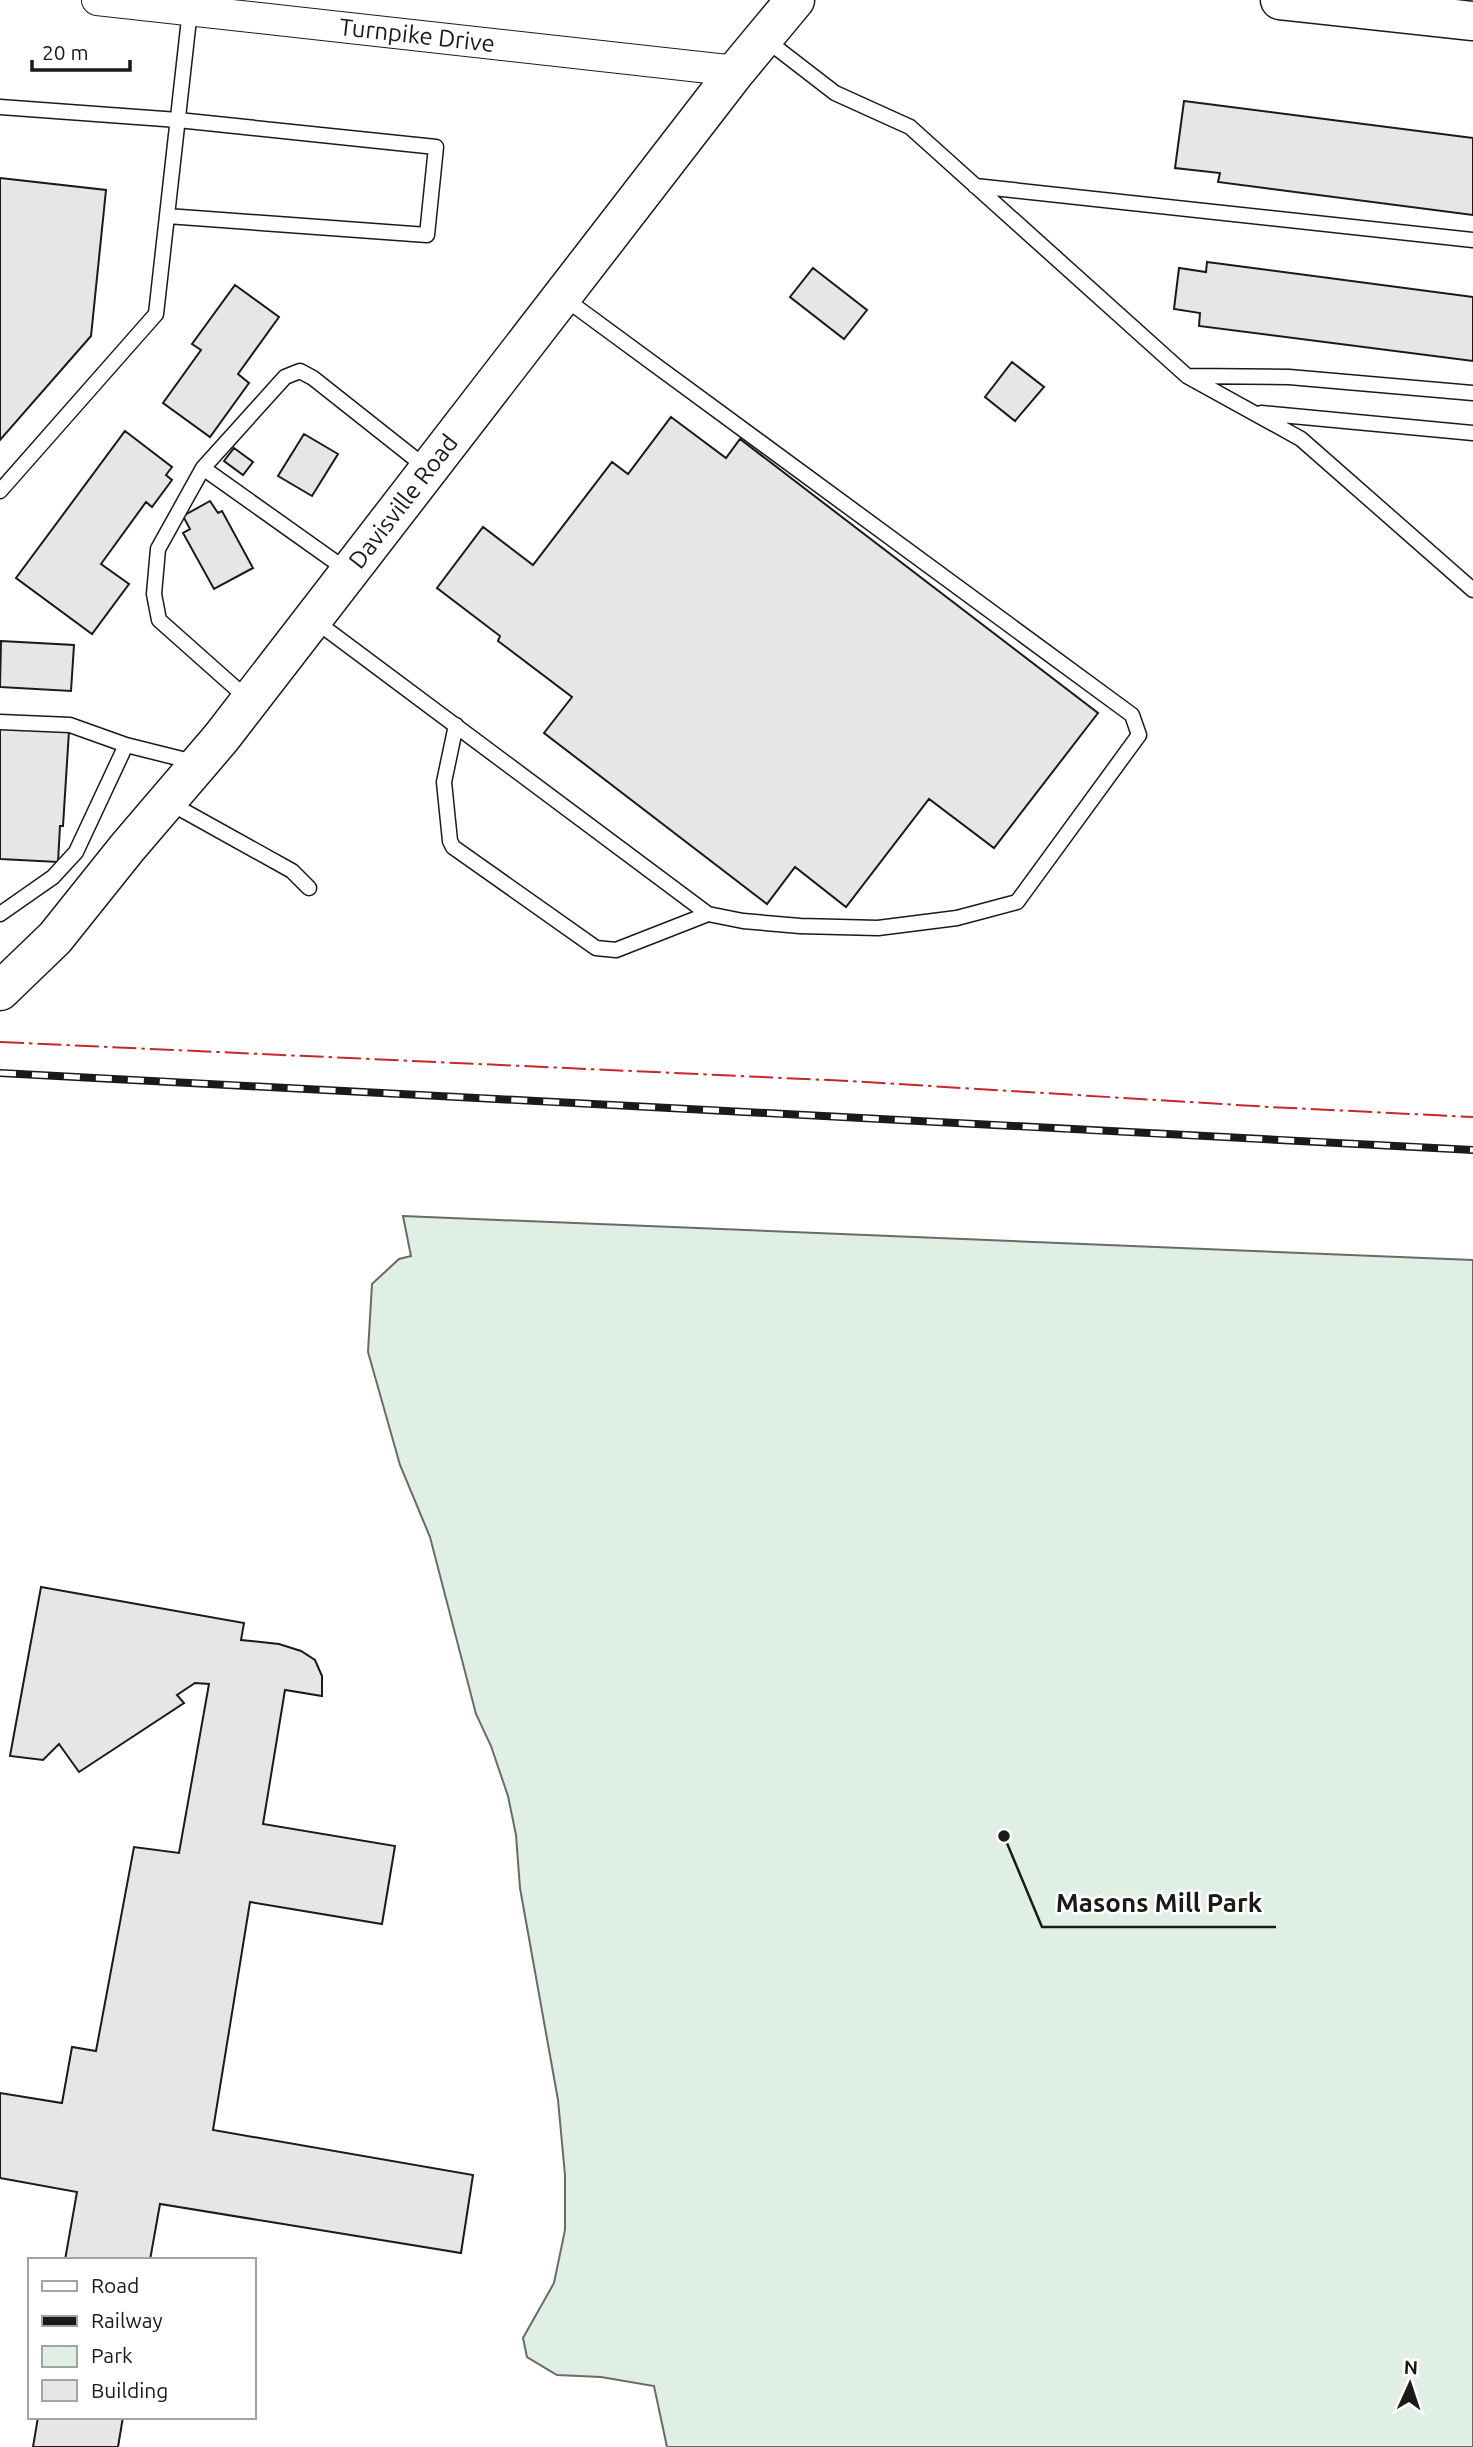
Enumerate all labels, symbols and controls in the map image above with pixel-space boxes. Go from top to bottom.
street label: Turnpike Drive [338,13,496,57]
scale bar [32,28,130,72]
text: 20 m [42,40,89,64]
street label: Davisville Road [343,429,463,573]
callout: Masons Mill Park [1042,1880,1276,1927]
text: Masons Mill Park [1056,1888,1263,1917]
legend [28,2258,256,2419]
text: Road [91,2273,139,2297]
text: Railway [91,2308,163,2332]
text: Park [91,2343,133,2367]
north arrow [1375,2349,1445,2419]
text: N [1403,2356,1419,2378]
text: Building [91,2378,168,2402]

